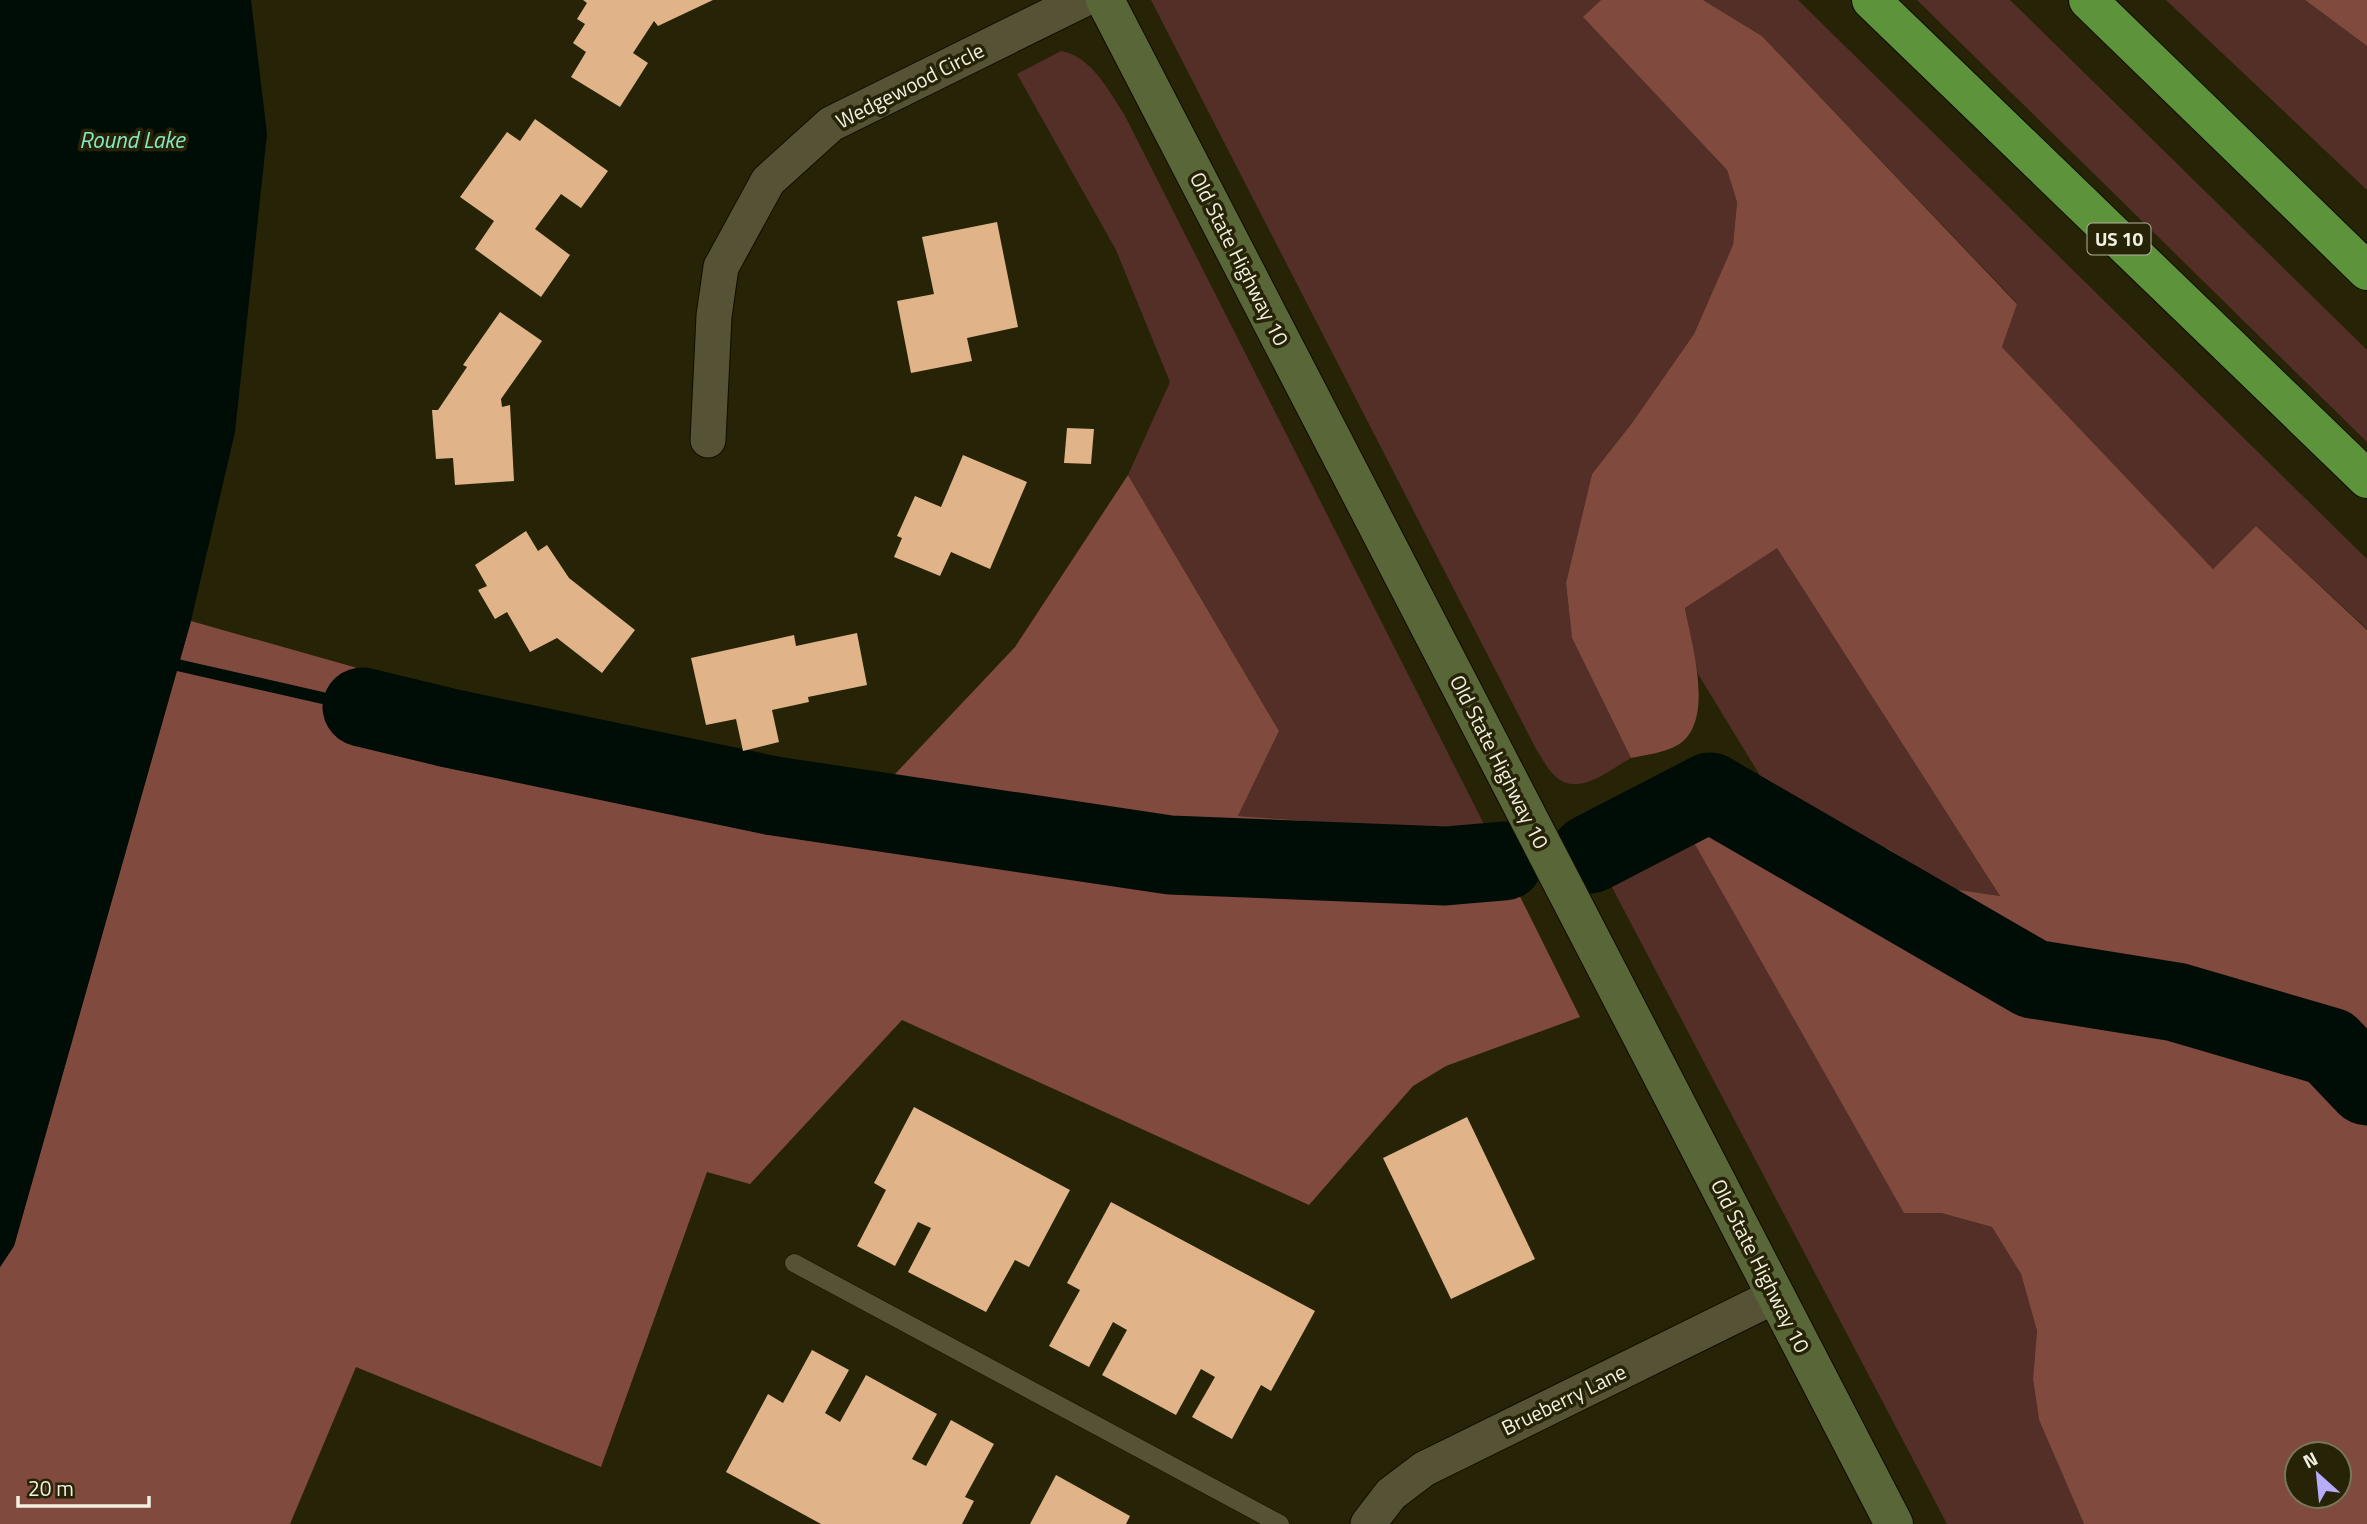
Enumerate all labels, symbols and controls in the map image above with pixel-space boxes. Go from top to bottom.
street label: Wedgewood Circle [830,34,989,136]
water label: Round Lake [79,122,186,157]
street label: Old State Highway 10 [1182,166,1298,351]
road number: US 10 [2088,224,2150,255]
street label: Old State Highway 10 [1442,669,1558,854]
street label: Old State Highway 10 [1703,1173,1819,1358]
street label: Brueberry Lane [1496,1355,1631,1443]
north arrow [2283,1440,2353,1510]
text: N [2298,1443,2323,1475]
scale bar [18,1464,149,1508]
text: 20 m [28,1472,74,1504]

